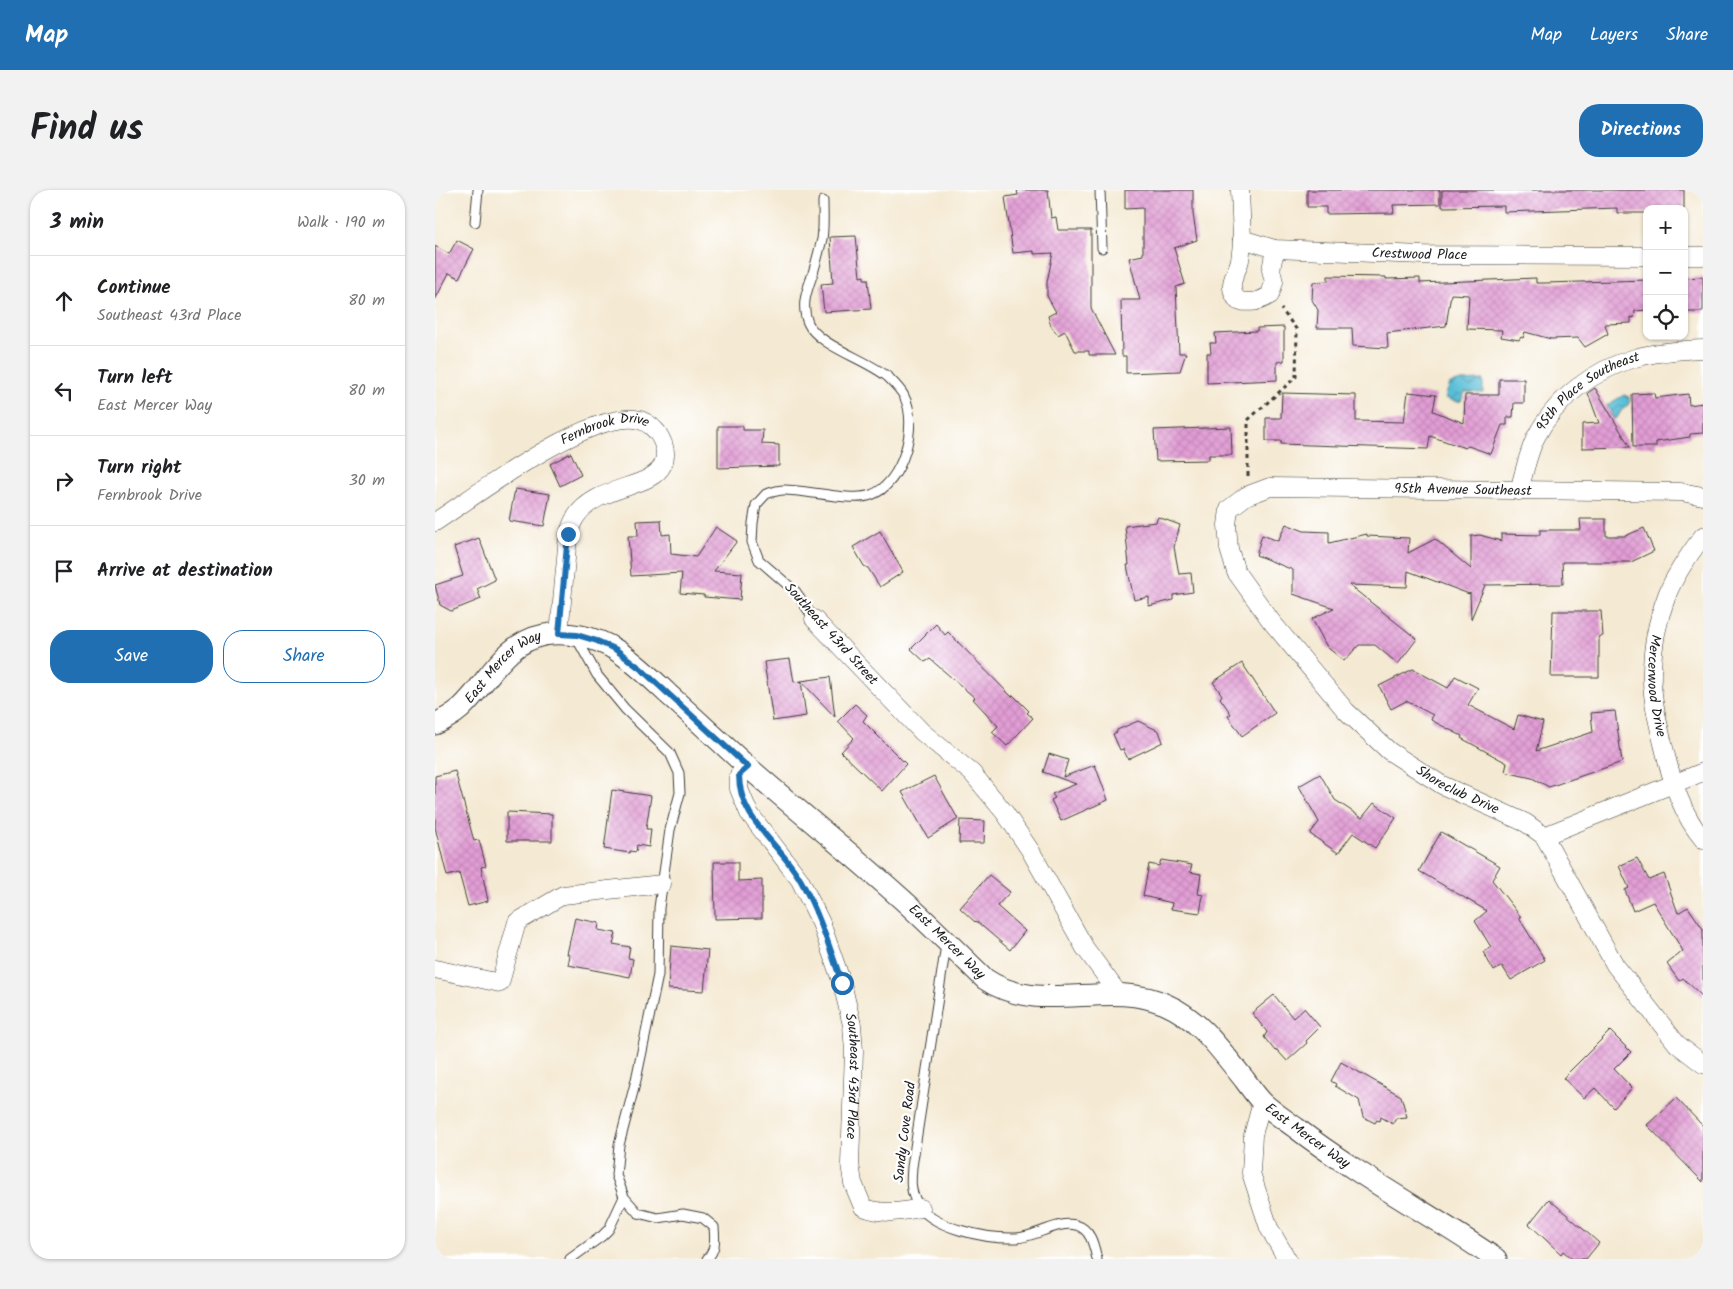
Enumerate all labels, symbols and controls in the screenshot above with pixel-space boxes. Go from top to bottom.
text: Map [25,16,68,55]
text: Map [1531,21,1562,50]
text: Layers [1590,21,1638,50]
text: Share [1666,21,1708,50]
text: Find us [30,102,143,158]
button: Directions [1579,104,1703,157]
map controls [1643,205,1688,340]
button: + [1643,205,1688,250]
text: 3 min [50,206,104,239]
text: Walk · 190 m [297,210,385,235]
street label: Crestwood Place [1371,242,1468,266]
button: − [1643,250,1688,295]
text: Continue [97,273,170,303]
icon: ahead [50,287,78,315]
text: 80 m [348,288,385,313]
button: locate [1643,295,1688,340]
text: Southeast 43rd Place [97,303,241,328]
street label: 95th Place Southeast [1531,346,1643,436]
text: Turn left [97,363,172,393]
icon: left [50,377,78,405]
text: 80 m [348,378,385,403]
text: East Mercer Way [97,393,212,418]
street label: Fernbrook Drive [557,408,654,451]
text: Turn right [97,453,182,483]
icon: right [50,467,78,495]
text: 30 m [349,468,385,493]
street label: 95th Avenue Southeast [1394,478,1532,502]
text: Fernbrook Drive [97,483,202,508]
route end [557,523,580,546]
text: Arrive at destination [97,556,273,586]
icon: arrive [50,557,78,585]
street label: Southeast 43rd Street [779,578,884,691]
street label: East Mercer Way [459,625,544,709]
button: Save [50,630,213,683]
button: Share [223,630,385,683]
street label: Mercerwood Drive [1641,633,1672,740]
street label: Shoreclub Drive [1411,760,1503,821]
street label: East Mercer Way [903,899,991,985]
route start [831,972,854,995]
street label: Southeast 43rd Place [838,1011,865,1140]
street label: Sandy Cove Road [888,1079,922,1184]
street label: East Mercer Way [1260,1098,1355,1175]

